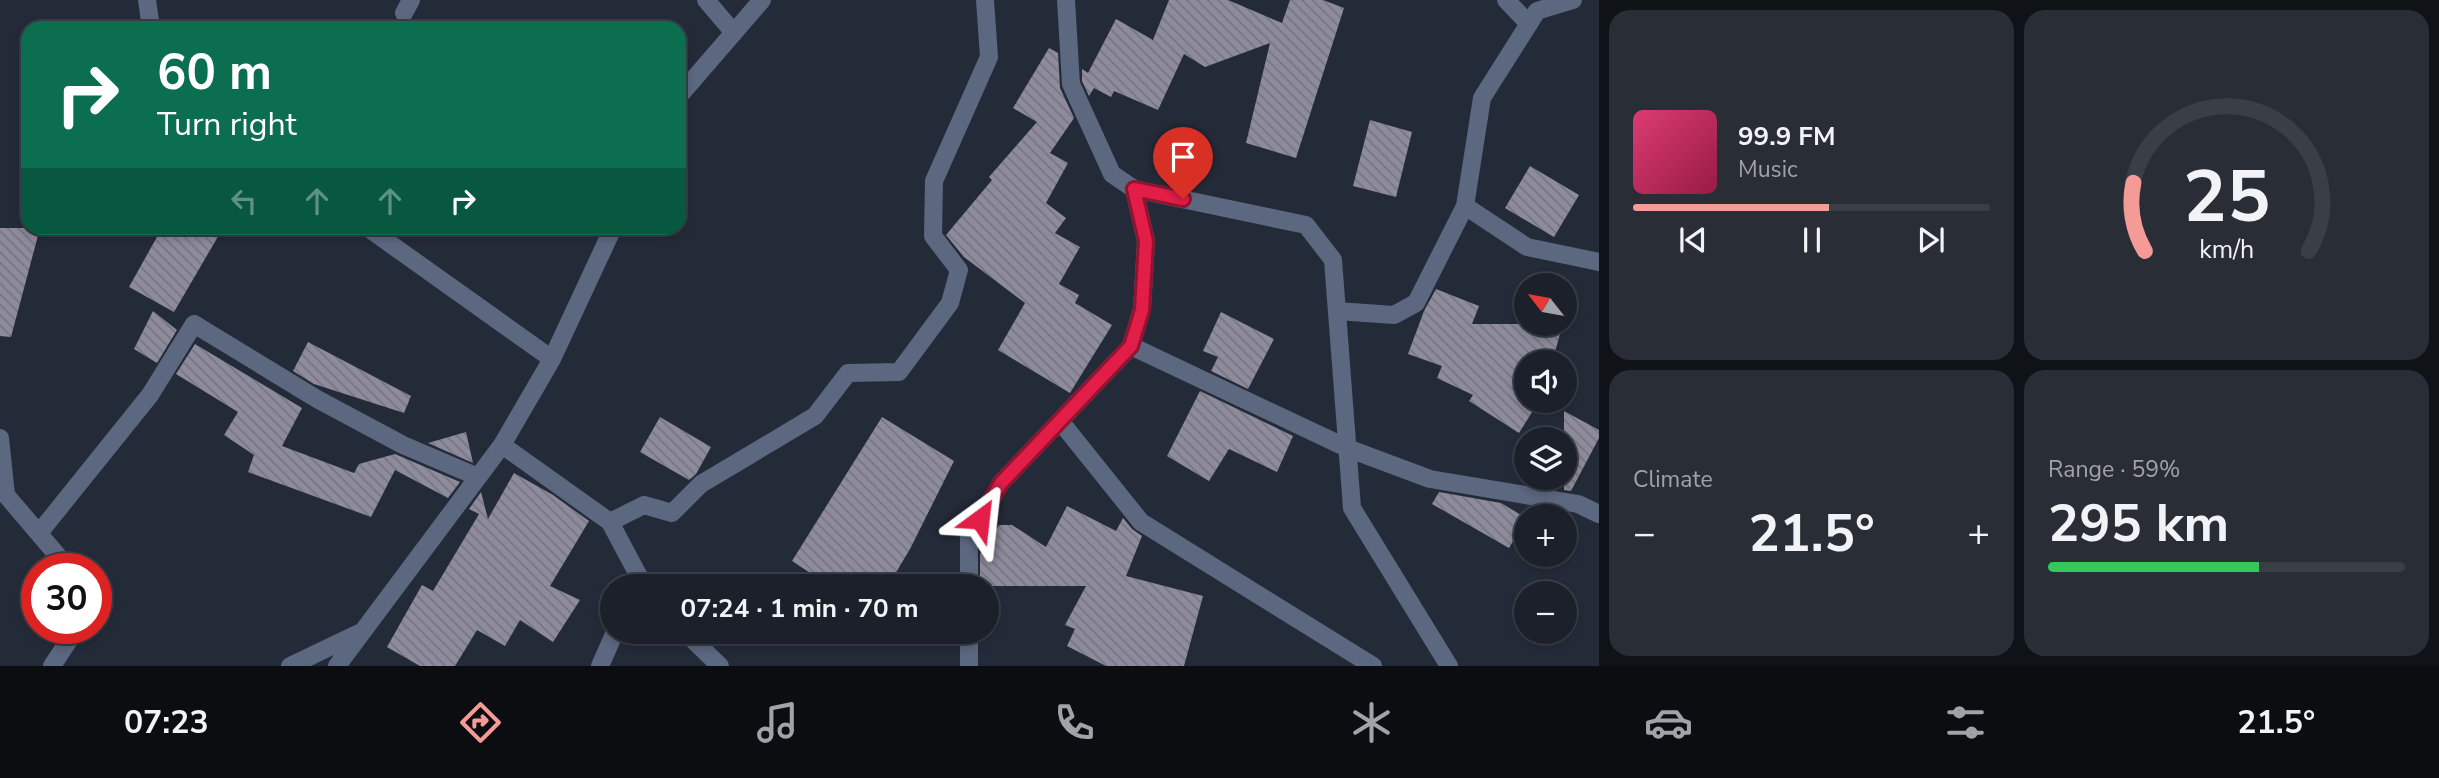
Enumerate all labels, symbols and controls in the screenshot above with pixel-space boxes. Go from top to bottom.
text: 60 m [157,39,272,106]
icon: right [42,49,133,140]
text: Turn right [157,103,297,146]
text: 99.9 FM [1738,119,1835,154]
pin [1153,127,1213,199]
icon: arrive [1164,138,1202,176]
text: 25 [2183,147,2270,247]
text: Music [1738,154,1798,185]
icon: left [225,182,263,220]
icon: ahead [298,182,336,220]
icon: ahead [371,182,409,220]
icon: right [444,182,482,220]
icon: previous [1674,221,1712,259]
icon: pause [1793,221,1831,259]
icon: next [1912,221,1950,259]
text: km/h [2199,233,2254,267]
north arrow [1514,273,1577,336]
map controls [1514,273,1577,644]
button: sound [1514,350,1577,413]
button: layers [1514,427,1577,490]
text: Range · 59% [2048,454,2180,485]
text: Climate [1633,464,1713,495]
position arrow [943,482,1017,556]
text: 295 km [2048,488,2229,559]
text: 21.5° [1748,498,1875,569]
button: + [1514,504,1577,567]
text: − [1633,508,1656,559]
text: + [1967,508,1990,559]
speed limit sign: 30 [21,553,112,644]
button: − [1514,581,1577,644]
text: 07:24 · 1 min · 70 m [680,591,919,626]
icon: directions [456,698,505,747]
icon: music [753,698,802,747]
icon: phone [1050,698,1099,747]
icon: climate [1347,698,1396,747]
icon: car [1644,698,1693,747]
icon: filters [1941,698,1990,747]
text: 07:23 [124,701,209,744]
text: 21.5° [2237,701,2315,744]

